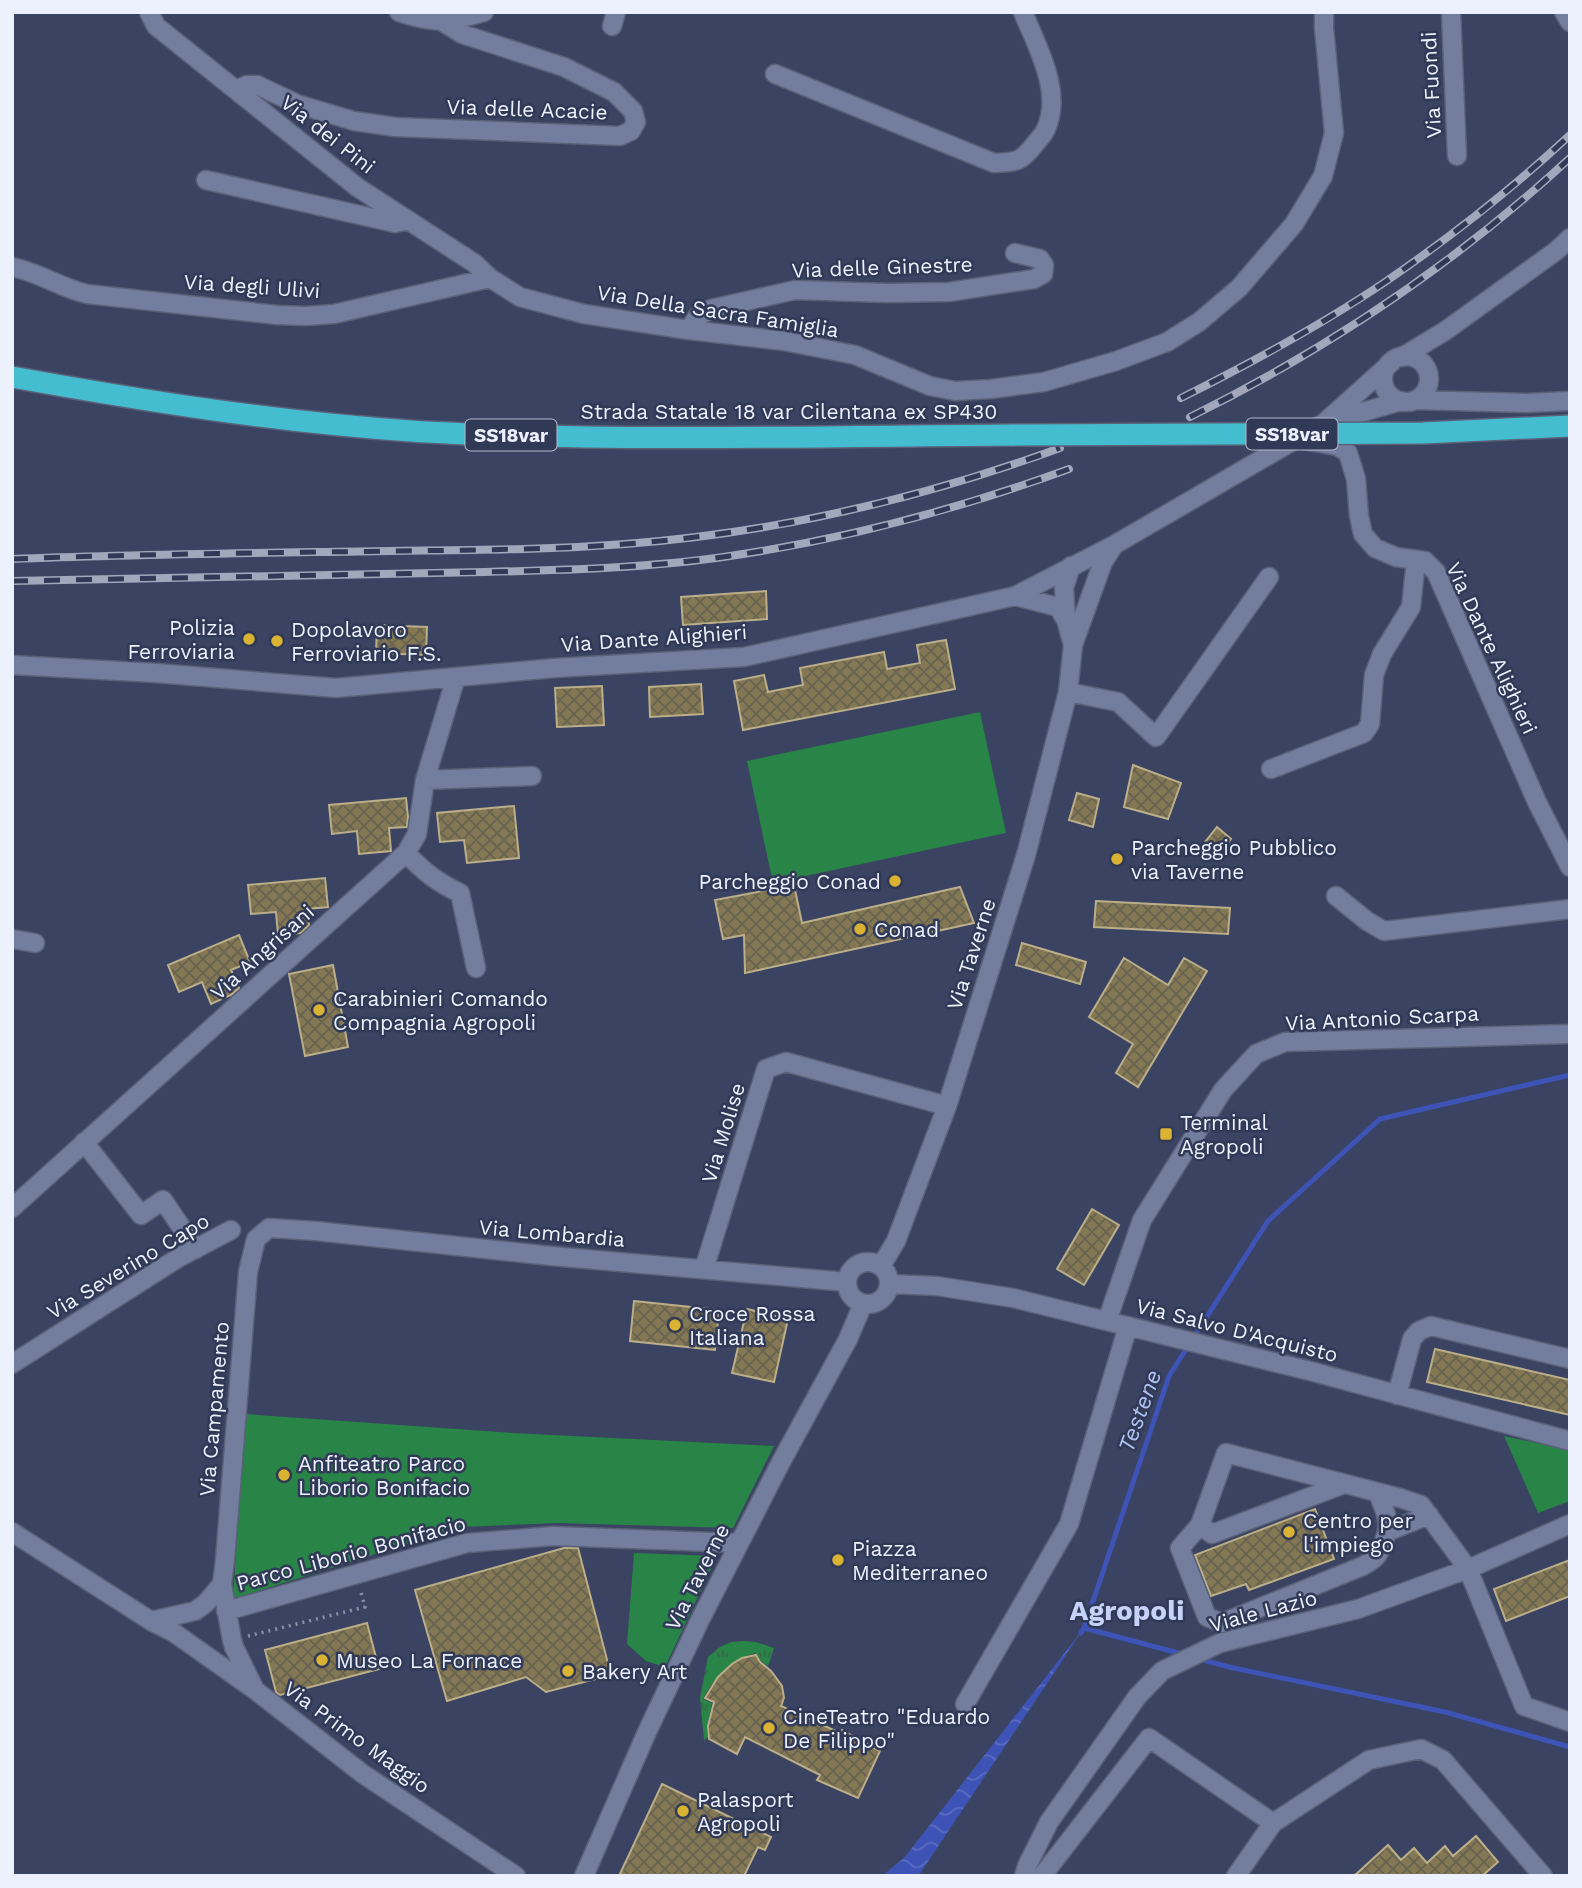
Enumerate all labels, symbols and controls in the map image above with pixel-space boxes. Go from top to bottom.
street label: Via Fuondi [1416,31,1446,139]
street label: Via dei Pini [276,89,380,179]
street label: Via delle Acacie [446,94,608,124]
street label: Via delle Ginestre [791,251,973,283]
street label: Via degli Ulivi [183,269,321,303]
street label: Via Della Sacra Famiglia [595,280,841,342]
street label: Strada Statale 18 var Cilentana ex SP430 [581,399,997,424]
road number: SS18var [1246,418,1338,449]
road number: SS18var [466,420,556,450]
street label: Via Dante Alighieri [1441,558,1543,738]
place label: Polizia Ferroviaria [127,615,235,664]
place label: Dopolavoro Ferroviario F.S. [291,617,442,666]
street label: Via Dante Alighieri [560,619,748,657]
marker: Polizia Ferroviaria [241,631,257,647]
marker: Dopolavoro Ferroviario F.S. [269,633,285,649]
place label: Parcheggio Pubblico via Taverne [1131,835,1337,884]
marker: Parcheggio Pubblico via Taverne [1109,851,1125,867]
place label: Parcheggio Conad [698,869,881,894]
marker: Parcheggio Conad [887,873,903,889]
street label: Via Taverne [941,895,1001,1013]
street label: Via Angrisani [205,899,319,1005]
place label: Conad [874,917,939,942]
marker: Conad [852,921,868,937]
place label: Carabinieri Comando Compagnia Agropoli [333,986,548,1035]
street label: Via Antonio Scarpa [1284,1000,1480,1036]
marker: Carabinieri Comando Compagnia Agropoli [311,1002,327,1018]
street label: Via Molise [696,1080,750,1186]
place label: Terminal Agropoli [1180,1110,1269,1159]
marker: Terminal Agropoli [1158,1126,1174,1142]
street label: Via Severino Capo [42,1208,214,1324]
street label: Via Lombardia [478,1214,626,1252]
street label: Via Salvo D'Acquisto [1133,1293,1341,1367]
place label: Croce Rossa Italiana [689,1301,816,1350]
marker: Croce Rossa Italiana [667,1317,683,1333]
street label: Via Campamento [194,1320,234,1498]
water label: Testene [1113,1366,1167,1456]
place label: Anfiteatro Parco Liborio Bonifacio [298,1451,470,1500]
marker: Anfiteatro Parco Liborio Bonifacio [276,1467,292,1483]
place label: Centro per l'impiego [1303,1508,1413,1557]
street label: Parco Liborio Bonifacio [233,1510,469,1596]
street label: Via Taverne [660,1520,734,1634]
marker: Centro per l'impiego [1281,1524,1297,1540]
place label: Piazza Mediterraneo [852,1536,988,1585]
marker: Piazza Mediterraneo [830,1552,846,1568]
street label: Viale Lazio [1206,1585,1320,1637]
district label: Agropoli [1070,1594,1184,1627]
place label: Museo La Fornace [336,1648,522,1673]
marker: Museo La Fornace [314,1652,330,1668]
place label: Bakery Art [582,1659,687,1684]
marker: Bakery Art [560,1663,576,1679]
street label: Via Primo Maggio [279,1676,435,1798]
place label: CineTeatro "Eduardo De Filippo" [783,1704,990,1753]
marker: CineTeatro "Eduardo De Filippo" [761,1720,777,1736]
place label: Palasport Agropoli [697,1787,794,1836]
marker: Palasport Agropoli [675,1803,691,1819]

